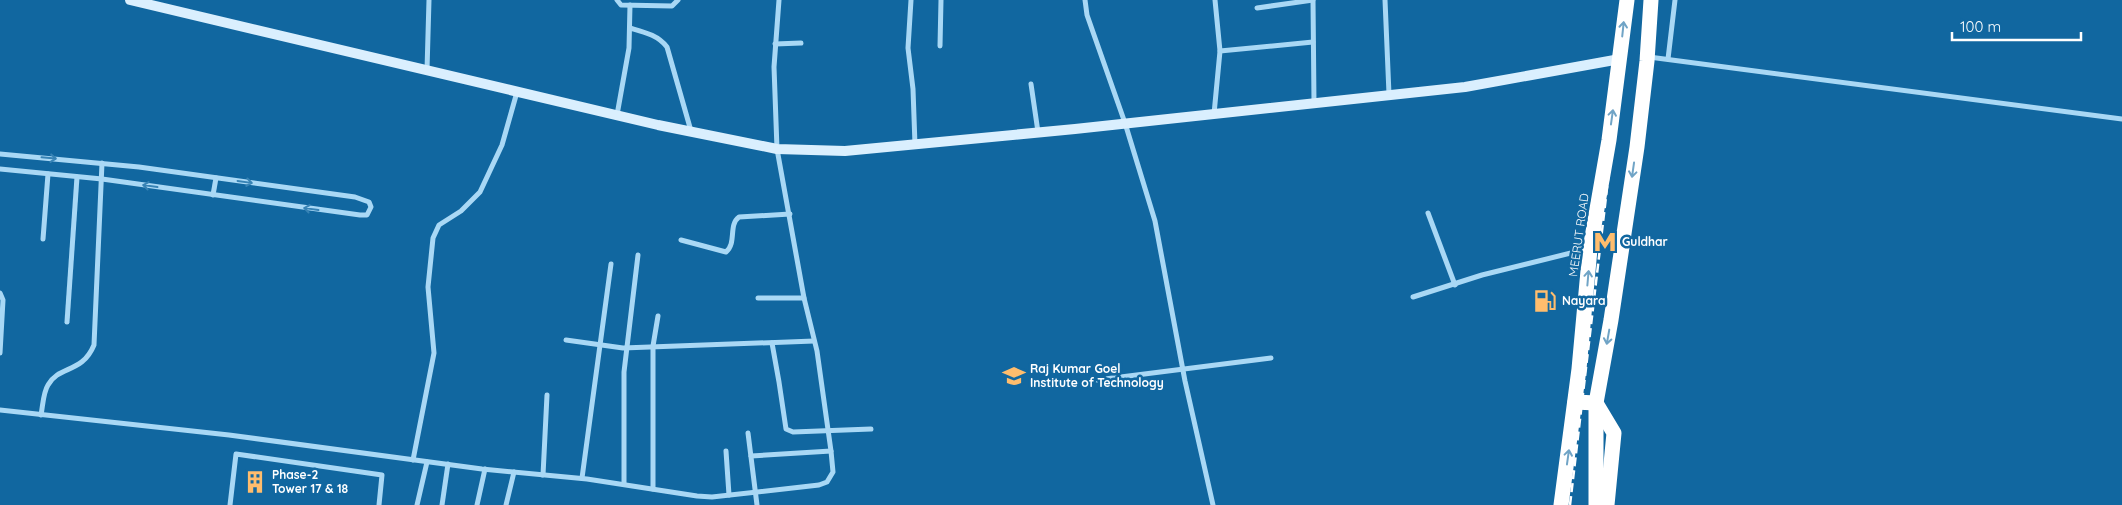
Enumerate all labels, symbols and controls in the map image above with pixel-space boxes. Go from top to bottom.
scale bar [1952,10,2081,42]
text: 100 m [1960,17,2001,36]
one-way arrow [1618,22,1628,38]
one-way arrow [1607,110,1617,126]
one-way arrow [40,154,56,163]
one-way arrow [1628,162,1638,178]
one-way arrow [236,177,252,187]
one-way arrow [143,181,159,191]
street label: MEERUT ROAD [1565,192,1592,278]
one-way arrow [304,203,320,213]
metro station icon: Guldhar [1592,229,1618,255]
place label: Guldhar [1622,234,1668,249]
one-way arrow [1583,270,1593,286]
fuel station icon: Nayara [1532,288,1558,314]
place label: Nayara [1562,293,1606,308]
one-way arrow [1603,329,1613,345]
place label: Raj Kumar Goel Institute of Technology [1030,361,1164,390]
school or university icon: Raj Kumar Goel Institute of Technology [1001,363,1027,389]
one-way arrow [1563,449,1573,465]
place label: Phase-2 Tower 17 & 18 [272,467,349,496]
building icon: Phase-2 Tower 17 & 18 [242,469,268,495]

